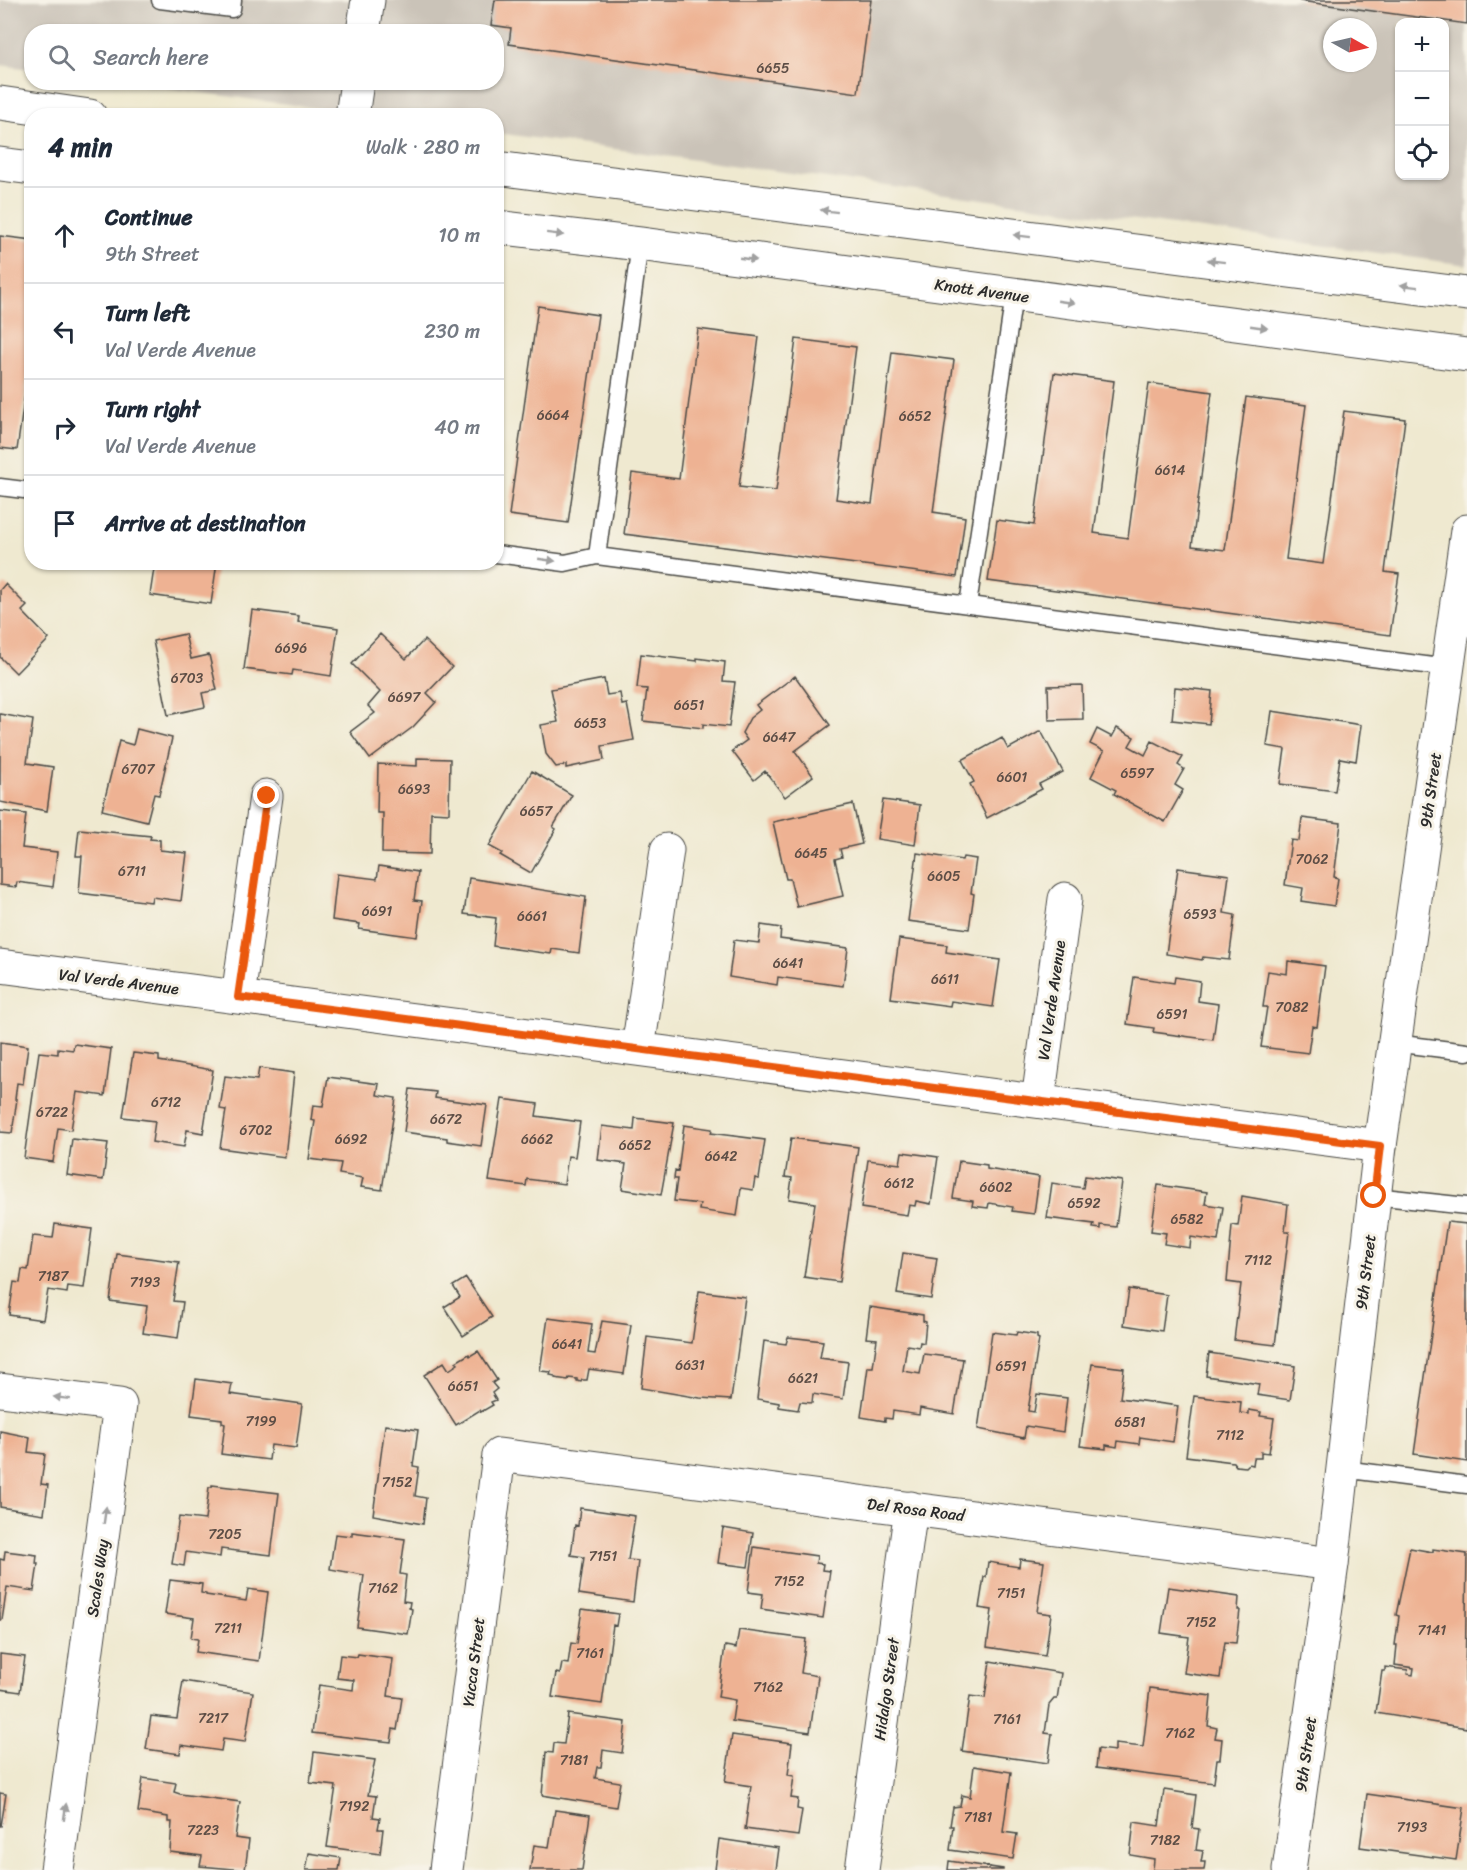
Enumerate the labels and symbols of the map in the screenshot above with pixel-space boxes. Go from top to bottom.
north arrow [1323,18,1377,72]
house number: 6655 [756,56,790,81]
one-way arrow [819,207,838,216]
one-way arrow [545,229,564,239]
one-way arrow [1013,232,1032,241]
one-way arrow [739,254,758,264]
one-way arrow [1206,257,1225,266]
street label: Knott Avenue [933,269,1031,312]
one-way arrow [1399,282,1418,291]
one-way arrow [1057,297,1076,306]
one-way arrow [1250,323,1269,332]
house number: 6664 [537,403,570,428]
house number: 6652 [899,404,931,429]
house number: 6614 [1155,458,1186,483]
one-way arrow [537,556,556,565]
house number: 6696 [275,636,307,661]
house number: 6703 [171,666,204,691]
house number: 6697 [388,685,421,710]
house number: 6651 [674,693,704,718]
house number: 6653 [574,711,606,736]
house number: 6647 [763,725,796,750]
street label: 9th Street [1411,750,1450,830]
house number: 6707 [122,757,155,782]
house number: 6597 [1120,761,1155,786]
house number: 6601 [997,765,1027,790]
house number: 6693 [398,777,430,802]
route end [253,782,279,808]
house number: 6657 [520,799,553,824]
house number: 6645 [794,841,828,866]
house number: 7062 [1296,847,1328,872]
house number: 6711 [118,859,146,884]
house number: 6605 [927,864,961,889]
house number: 6691 [362,899,392,924]
house number: 6593 [1184,902,1217,927]
house number: 6661 [517,904,547,929]
street label: Val Verde Avenue [1029,938,1074,1062]
house number: 6641 [773,951,803,976]
street label: Val Verde Avenue [57,960,181,1003]
house number: 6611 [931,967,959,992]
house number: 7082 [1275,995,1309,1020]
house number: 6591 [1156,1002,1188,1027]
house number: 6712 [151,1090,181,1115]
house number: 6722 [36,1100,68,1125]
house number: 6672 [430,1107,462,1132]
house number: 6702 [240,1118,272,1143]
house number: 6692 [335,1127,367,1152]
house number: 6662 [521,1127,553,1152]
house number: 6652 [619,1133,651,1158]
house number: 6642 [705,1144,737,1169]
house number: 6612 [884,1171,914,1196]
house number: 6602 [980,1175,1012,1200]
route start [1360,1182,1386,1208]
house number: 6592 [1067,1191,1101,1216]
house number: 6582 [1170,1207,1204,1232]
street label: 9th Street [1346,1233,1385,1311]
house number: 7112 [1244,1248,1272,1273]
house number: 7187 [38,1264,69,1289]
house number: 7193 [130,1270,160,1295]
house number: 6641 [552,1332,582,1357]
house number: 6631 [675,1353,705,1378]
house number: 6591 [995,1354,1027,1379]
house number: 6621 [788,1366,818,1391]
house number: 6651 [448,1374,478,1399]
one-way arrow [52,1393,71,1403]
house number: 7199 [245,1409,277,1434]
house number: 6581 [1115,1410,1145,1435]
house number: 7112 [1216,1423,1244,1448]
house number: 7152 [382,1470,412,1495]
street label: Del Rosa Road [866,1489,968,1530]
one-way arrow [101,1505,110,1524]
house number: 7205 [208,1522,242,1547]
street label: Scales Way [78,1537,117,1619]
house number: 7151 [589,1544,617,1569]
house number: 7152 [774,1569,804,1594]
house number: 7162 [368,1576,398,1601]
house number: 7151 [997,1581,1025,1606]
house number: 7152 [1186,1610,1216,1635]
house number: 7211 [214,1616,242,1641]
street label: Yucca Street [454,1616,493,1708]
house number: 7141 [1418,1618,1446,1643]
street label: Hidalgo Street [865,1635,908,1742]
house number: 7161 [576,1641,604,1666]
house number: 7162 [753,1675,783,1700]
house number: 7217 [198,1706,229,1731]
house number: 7161 [993,1707,1021,1732]
street label: 9th Street [1286,1714,1325,1794]
house number: 7162 [1165,1721,1195,1746]
house number: 7181 [560,1748,588,1773]
house number: 7192 [339,1794,369,1819]
one-way arrow [61,1802,70,1821]
house number: 7181 [964,1805,992,1830]
house number: 7193 [1397,1815,1427,1840]
house number: 7223 [187,1818,219,1843]
house number: 7182 [1150,1828,1180,1853]

